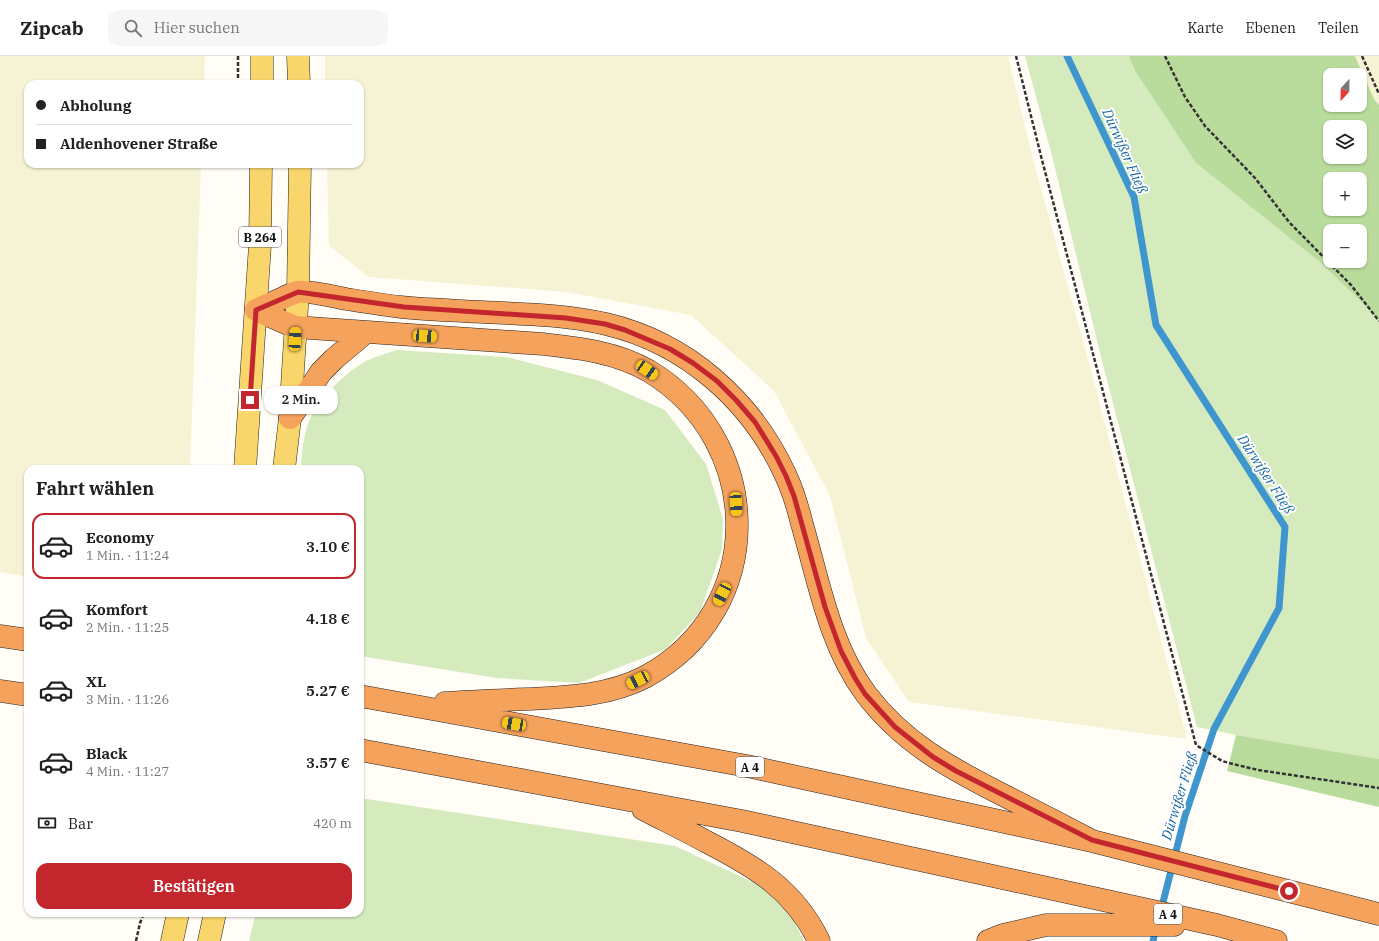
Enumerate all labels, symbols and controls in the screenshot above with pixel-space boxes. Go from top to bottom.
search box [108,10,388,46]
text: Zipcab [20,16,84,40]
icon: search [122,17,144,39]
text: Hier suchen [154,18,240,37]
text: Karte [1187,19,1224,37]
text: Ebenen [1246,19,1296,37]
text: Teilen [1318,19,1359,37]
north arrow [1323,68,1367,112]
map controls [1323,68,1367,268]
text: Abholung [60,96,131,115]
water label: Dürwißer Fließ [1098,105,1152,196]
button: layers [1323,120,1367,164]
text: Aldenhovener Straße [60,134,218,153]
button: + [1323,172,1367,216]
button: − [1323,224,1367,268]
road number: B 264 [239,227,281,247]
car [288,327,302,351]
car [413,329,437,343]
car [634,358,660,382]
callout: 2 Min. [264,386,338,414]
route end [241,391,259,409]
text: 2 Min. [282,391,320,408]
water label: Dürwißer Fließ [1233,430,1298,517]
text: Fahrt wählen [36,477,154,500]
car [729,492,743,516]
icon: car [38,528,74,564]
text: Economy [86,528,154,547]
text: 3.10 € [306,537,350,556]
text: 1 Min. · 11:24 [86,547,169,564]
car [711,581,733,607]
icon: car [38,600,74,636]
text: Komfort [86,600,148,619]
text: 4.18 € [306,609,350,628]
text: 2 Min. · 11:25 [86,619,169,636]
car [625,669,651,691]
icon: car [38,672,74,708]
text: XL [86,672,106,691]
text: 5.27 € [306,681,350,700]
text: 3 Min. · 11:26 [86,691,169,708]
car [501,716,527,732]
icon: car [38,744,74,780]
text: Black [86,744,127,763]
water label: Dürwißer Fließ [1157,750,1201,843]
text: 3.57 € [306,753,350,772]
road number: A 4 [736,757,764,777]
text: 4 Min. · 11:27 [86,763,169,780]
icon: cash [36,812,58,834]
text: Bar [68,814,93,833]
text: 420 m [313,815,352,832]
button: Bestätigen [36,863,352,909]
route start [1280,882,1298,900]
road number: A 4 [1154,904,1182,924]

